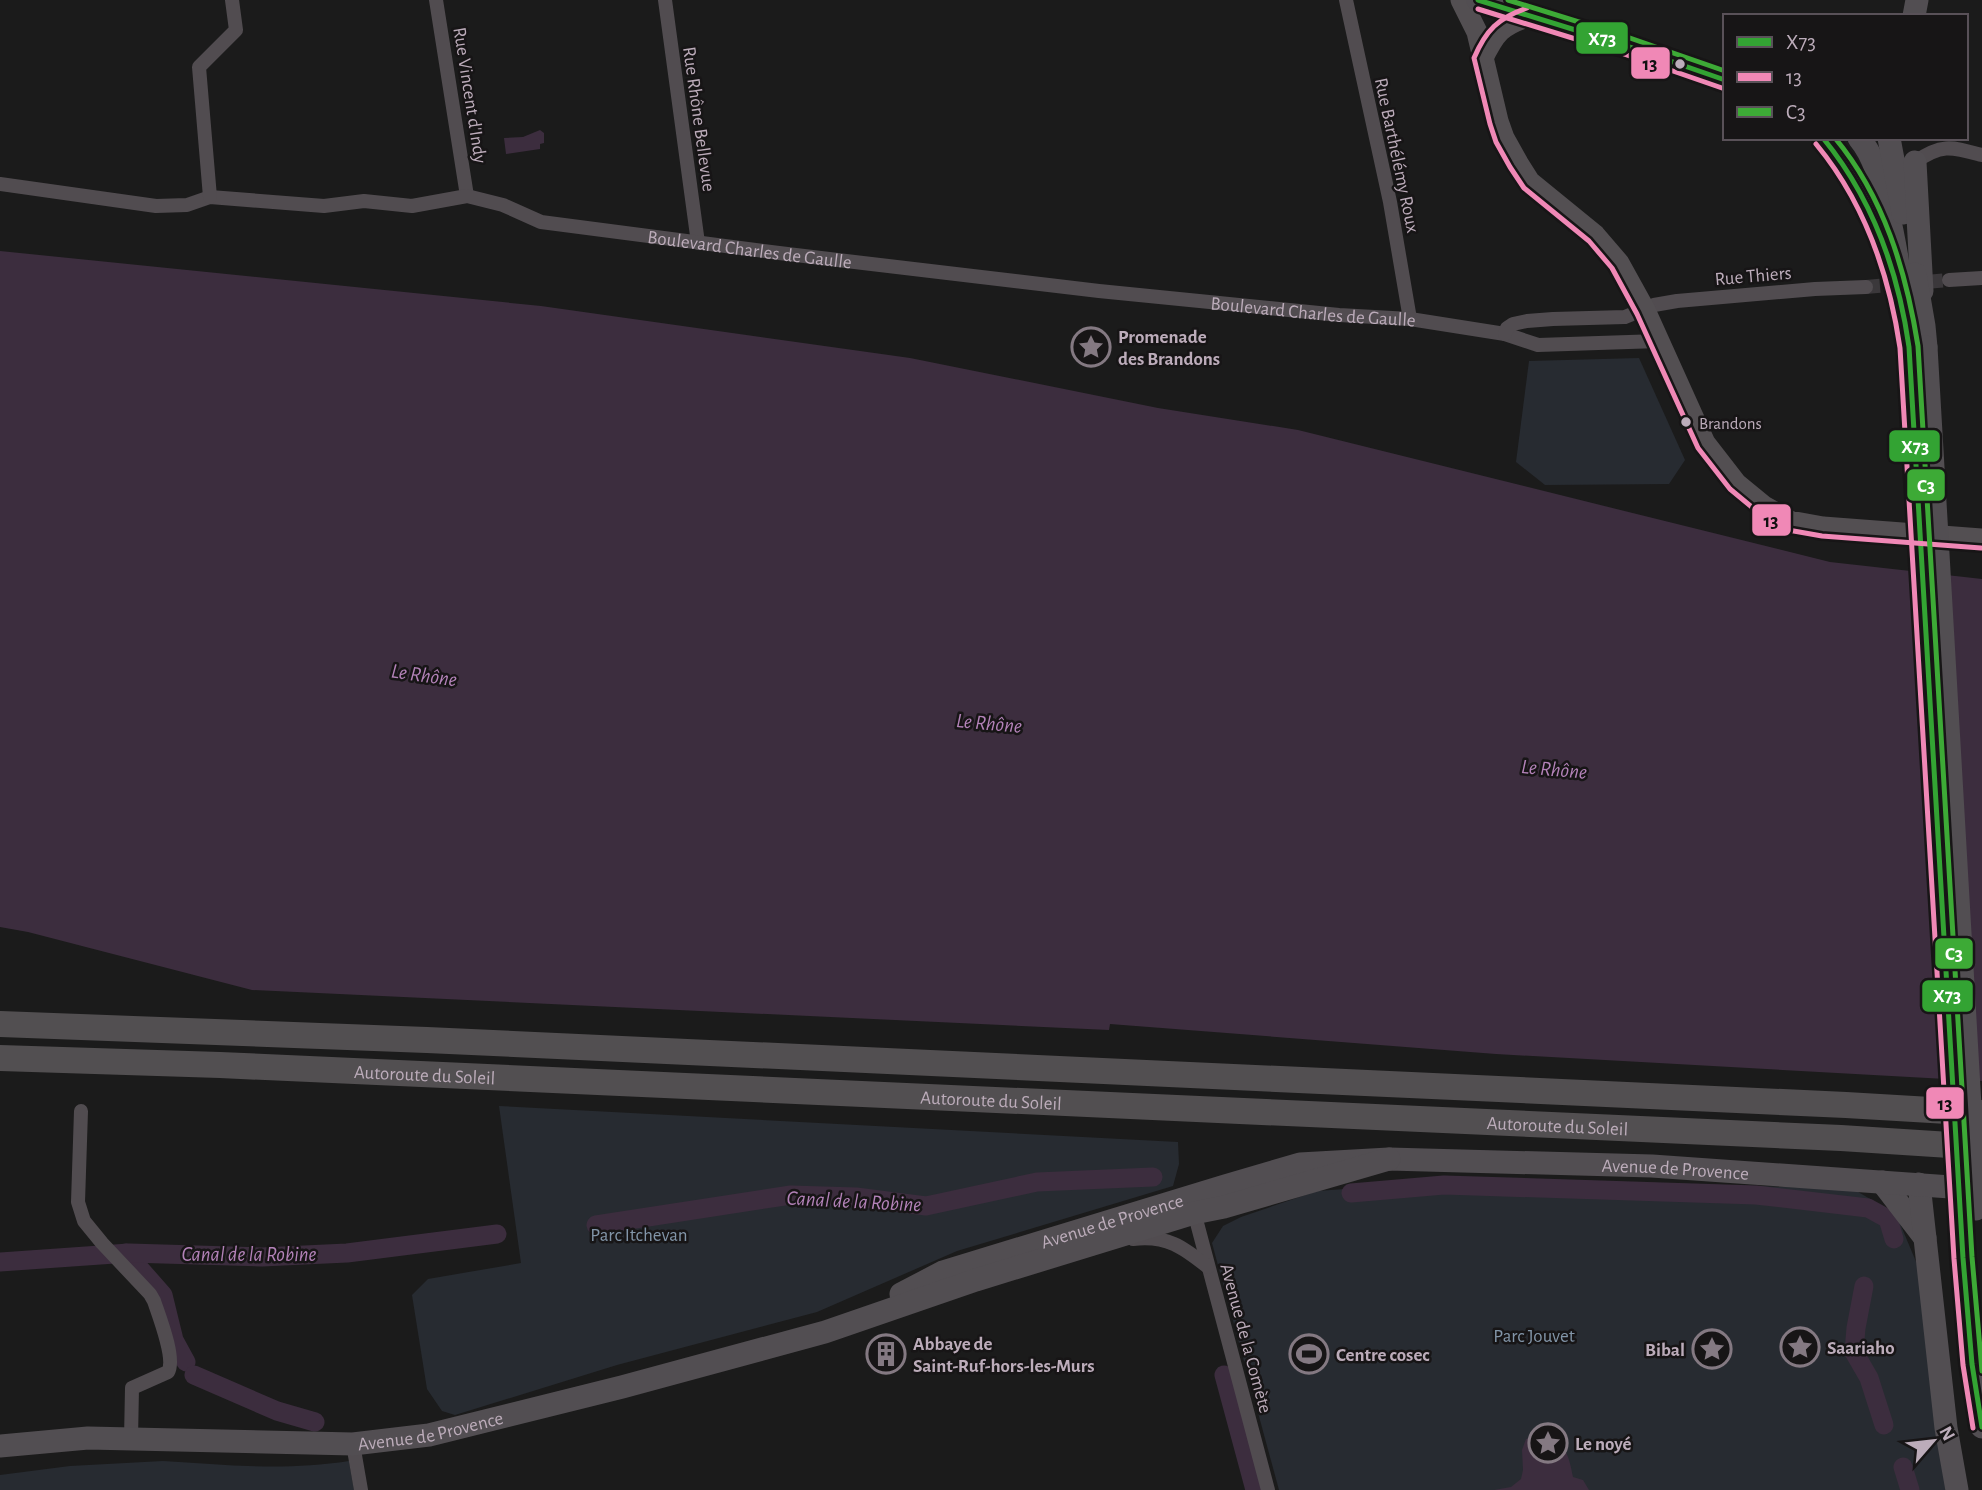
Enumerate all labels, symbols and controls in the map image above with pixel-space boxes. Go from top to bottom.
legend [1723,14,1968,140]
line badge: X73 [1575,21,1629,55]
street label: Rue Vincent d'Indy [449,26,490,165]
text: X73 [1588,30,1616,49]
text: X73 [1786,32,1816,53]
street label: Rue Rhône Bellevue [679,46,718,193]
line badge: 13 [1630,46,1671,80]
text: 13 [1642,55,1658,74]
unlabelled marker [1673,57,1687,71]
text: 13 [1786,67,1802,88]
street label: Rue Barthélémy Roux [1371,76,1422,235]
text: C3 [1786,102,1806,123]
street label: Boulevard Charles de Gaulle [646,228,853,273]
street label: Rue Thiers [1714,264,1792,289]
street label: Boulevard Charles de Gaulle [1210,294,1417,331]
place icon: Promenade des Brandons [1070,326,1112,368]
place label: Promenade des Brandons [1118,328,1220,369]
marker: Brandons [1679,415,1693,429]
place label: Brandons [1699,415,1762,432]
line badge: X73 [1888,429,1941,463]
text: X73 [1901,438,1929,457]
line badge: C3 [1906,468,1946,502]
text: C3 [1917,477,1935,496]
line badge: 13 [1751,503,1792,537]
text: 13 [1763,512,1779,531]
water label: Le Rhône [390,660,458,691]
water label: Le Rhône [955,710,1023,737]
water label: Le Rhône [1520,756,1588,783]
line badge: C3 [1934,937,1974,970]
text: C3 [1945,945,1963,964]
line badge: X73 [1921,979,1974,1013]
text: X73 [1933,987,1961,1006]
street label: Autoroute du Soleil [353,1063,496,1088]
line badge: 13 [1925,1086,1965,1120]
street label: Autoroute du Soleil [920,1089,1062,1114]
text: 13 [1937,1095,1953,1114]
street label: Autoroute du Soleil [1486,1114,1629,1139]
street label: Avenue de Provence [1601,1157,1749,1184]
water label: Canal de la Robine [786,1187,922,1216]
street label: Avenue de Provence [1039,1191,1186,1253]
park label: Parc Itchevan [590,1226,688,1245]
water label: Canal de la Robine [182,1244,317,1265]
street label: Avenue de la Comète [1216,1262,1275,1415]
place icon: Saariaho [1779,1326,1821,1368]
park label: Parc Jouvet [1493,1327,1575,1346]
place icon: Bibal [1691,1328,1733,1370]
building icon: Abbaye de Saint-Ruf-hors-les-Murs [865,1333,907,1375]
sports icon: Centre cosec [1288,1333,1330,1375]
place label: Abbaye de Saint-Ruf-hors-les-Murs [913,1335,1095,1376]
place label: Saariaho [1827,1339,1895,1358]
place label: Bibal [1645,1341,1685,1360]
place label: Centre cosec [1336,1346,1430,1365]
north arrow [1898,1406,1968,1476]
street label: Avenue de Provence [357,1409,505,1454]
place icon: Le noyé [1527,1422,1569,1464]
text: N [1935,1423,1958,1444]
place label: Le noyé [1575,1435,1631,1454]

